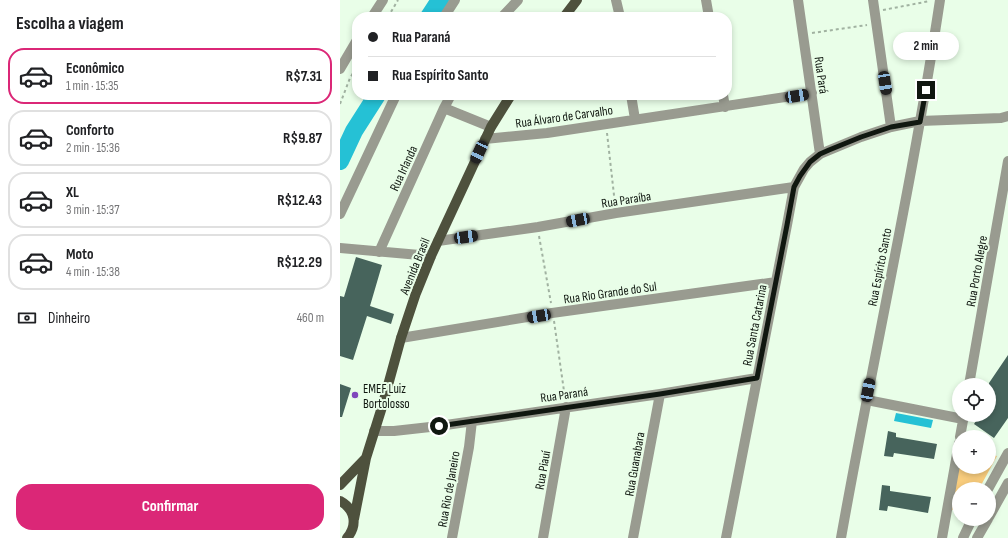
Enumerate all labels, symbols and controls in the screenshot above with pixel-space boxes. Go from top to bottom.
text: Escolha a viagem [16,13,124,34]
text: Rua Paraná [392,28,450,47]
callout: 2 min [893,32,959,60]
text: 2 min [914,38,938,54]
street label: Rua Pará [810,56,832,95]
icon: car [18,58,54,94]
text: Econômico [66,59,124,78]
text: Rua Espírito Santo [392,66,489,85]
text: R$7.31 [286,67,322,86]
car [877,70,893,96]
text: 1 min · 15:35 [66,78,119,94]
route end [917,81,935,99]
car [784,88,810,104]
street label: Rua Álvaro de Carvalho [514,102,614,132]
icon: car [18,120,54,156]
text: Conforto [66,121,114,140]
text: R$9.87 [283,129,322,148]
car [468,139,490,165]
text: 2 min · 15:36 [66,140,120,156]
street label: Rua Irlanda [386,143,421,194]
icon: car [18,182,54,218]
text: XL [66,183,79,202]
street label: Rua Paraíba [600,188,652,212]
text: R$12.43 [277,191,322,210]
text: 3 min · 15:37 [66,202,119,218]
car [565,212,591,228]
street label: Rua Espírito Santo [865,227,895,308]
car [453,229,479,245]
street label: Rua Porto Alegre [963,234,991,308]
street label: Avenida Brasil [396,236,434,298]
icon: car [18,244,54,280]
text: Moto [66,245,93,264]
text: R$12.29 [277,253,322,272]
text: 4 min · 15:38 [66,264,120,280]
street label: Rua Rio Grande do Sul [562,279,658,307]
street label: Rua Santa Catarina [739,283,771,367]
icon: cash [16,307,38,329]
car [526,308,552,324]
text: Dinheiro [48,309,90,328]
text: 460 m [297,310,324,326]
car [860,377,876,403]
map controls [952,378,996,526]
button: locate [952,378,996,422]
place label: EMEF Luiz Bortolosso [363,381,410,412]
street label: Rua Paraná [539,384,589,406]
marker: EMEF Luiz Bortolosso [350,390,360,400]
route start [430,417,448,435]
button: + [952,430,996,474]
street label: Rua Guanabara [621,431,649,498]
street label: Rua Piauí [532,449,554,491]
street label: Rua Rio de Janeiro [434,450,464,528]
button: − [952,482,996,526]
button: Confirmar [16,484,324,530]

